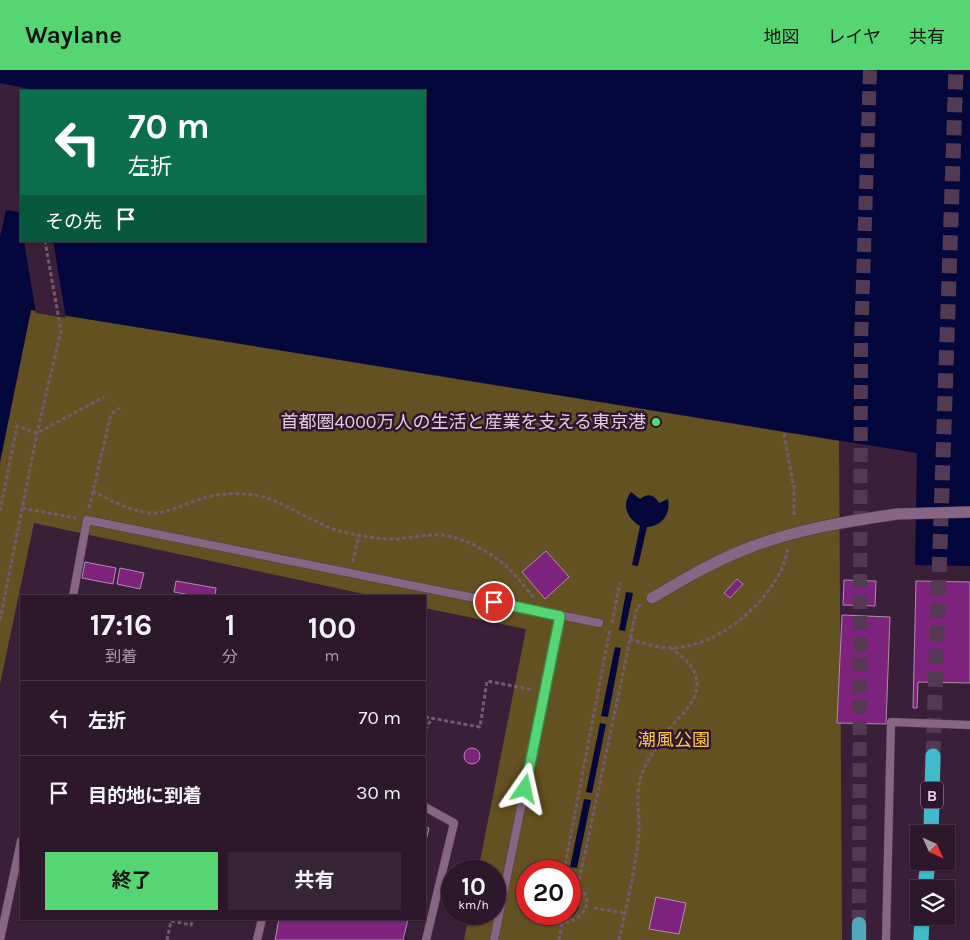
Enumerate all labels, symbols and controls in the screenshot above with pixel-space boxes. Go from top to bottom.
text: Waylane [25,21,122,49]
text: 地図 [764,26,800,48]
text: レイヤ [828,26,881,48]
text: 共有 [909,26,945,48]
text: 70 m [128,106,210,147]
icon: left [45,110,110,175]
text: 左折 [128,154,172,180]
icon: arrive [112,205,140,233]
text: その先 [45,211,102,233]
place label: 首都圏4000万人の生活と産業を支える東京港 [280,411,646,433]
marker: 首都圏4000万人の生活と産業を支える東京港 [650,416,662,428]
pin [473,581,515,623]
icon: arrive [480,588,508,616]
text: 17:16 [90,607,152,643]
text: 1 [225,607,235,643]
text: 100 [308,610,356,646]
text: m [325,646,339,665]
text: 到着 [105,647,137,666]
text: 分 [222,647,238,666]
icon: left [45,704,73,732]
text: 70 m [359,707,401,729]
text: 左折 [88,710,126,732]
park label: 潮風公園 [638,729,710,751]
position arrow [498,762,550,814]
icon: arrive [45,779,73,807]
text: 30 m [356,782,401,804]
road number: B [921,782,943,808]
text: 目的地に到着 [88,785,202,807]
north arrow [910,825,955,870]
map controls [910,825,955,925]
button: 終了 [45,852,218,910]
button: 共有 [228,852,401,910]
speed limit sign: 20 [516,860,581,925]
text: 10 [461,872,486,901]
button: layers [910,880,955,925]
text: km/h [458,898,489,912]

